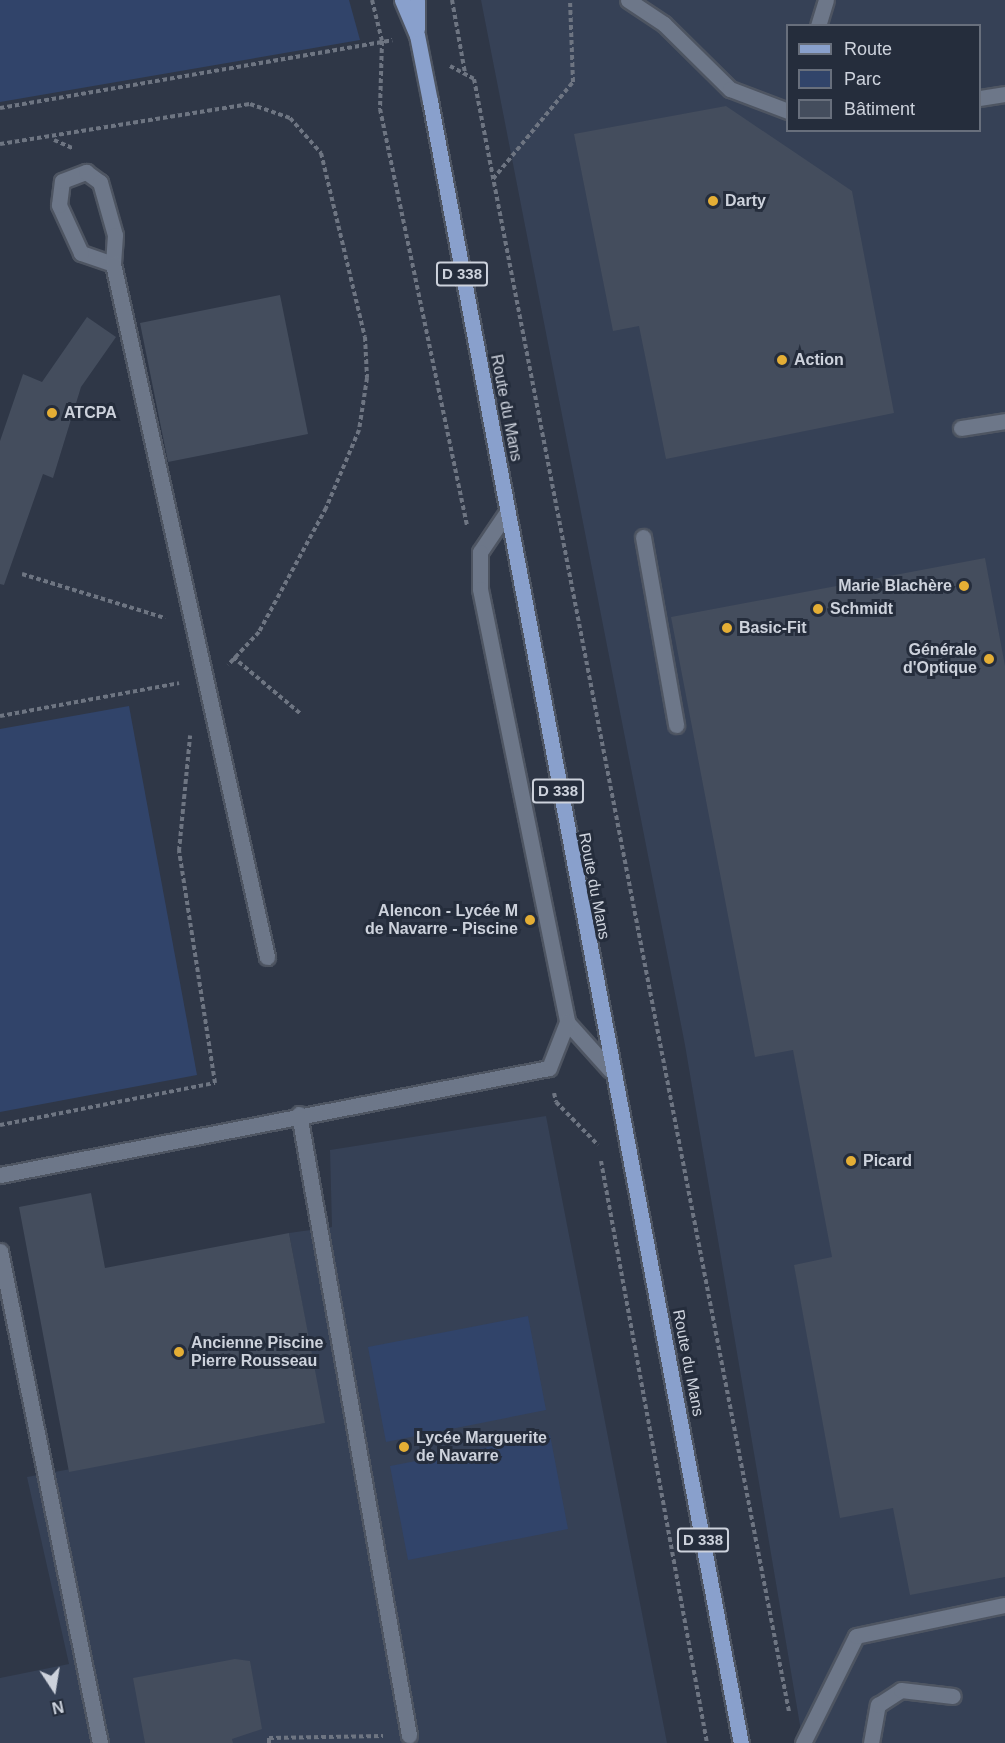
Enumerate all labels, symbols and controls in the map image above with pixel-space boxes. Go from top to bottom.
legend [786,24,981,132]
text: Route [844,39,892,59]
text: Parc [844,69,881,89]
text: Bâtiment [844,99,915,119]
place label: Darty [725,191,766,211]
marker: Darty [706,194,720,208]
road number: D 338 [435,262,489,286]
place label: Action [794,350,844,370]
street label: Route du Mans [486,353,526,463]
marker: Action [775,353,789,367]
place label: ATCPA [64,403,117,423]
marker: ATCPA [45,406,59,420]
place label: Marie Blachère [838,576,952,596]
marker: Marie Blachère [957,579,971,593]
place label: Schmidt [830,599,893,619]
marker: Schmidt [811,602,825,616]
place label: Basic-Fit [739,618,807,638]
marker: Basic-Fit [720,621,734,635]
place label: Générale d'Optique [903,640,977,678]
marker: Générale d'Optique [982,652,996,666]
road number: D 338 [531,779,585,803]
street label: Route du Mans [574,831,614,941]
place label: Alencon - Lycée M de Navarre - Piscine [365,901,518,939]
marker: Alencon - Lycée M de Navarre - Piscine [523,913,537,927]
place label: Picard [863,1151,912,1171]
marker: Picard [844,1154,858,1168]
street label: Route du Mans [668,1308,708,1418]
place label: Ancienne Piscine Pierre Rousseau [191,1333,323,1371]
marker: Ancienne Piscine Pierre Rousseau [172,1345,186,1359]
place label: Lycée Marguerite de Navarre [416,1428,547,1466]
marker: Lycée Marguerite de Navarre [397,1440,411,1454]
road number: D 338 [676,1528,730,1552]
north arrow [24,1659,84,1719]
text: N [50,1698,65,1717]

